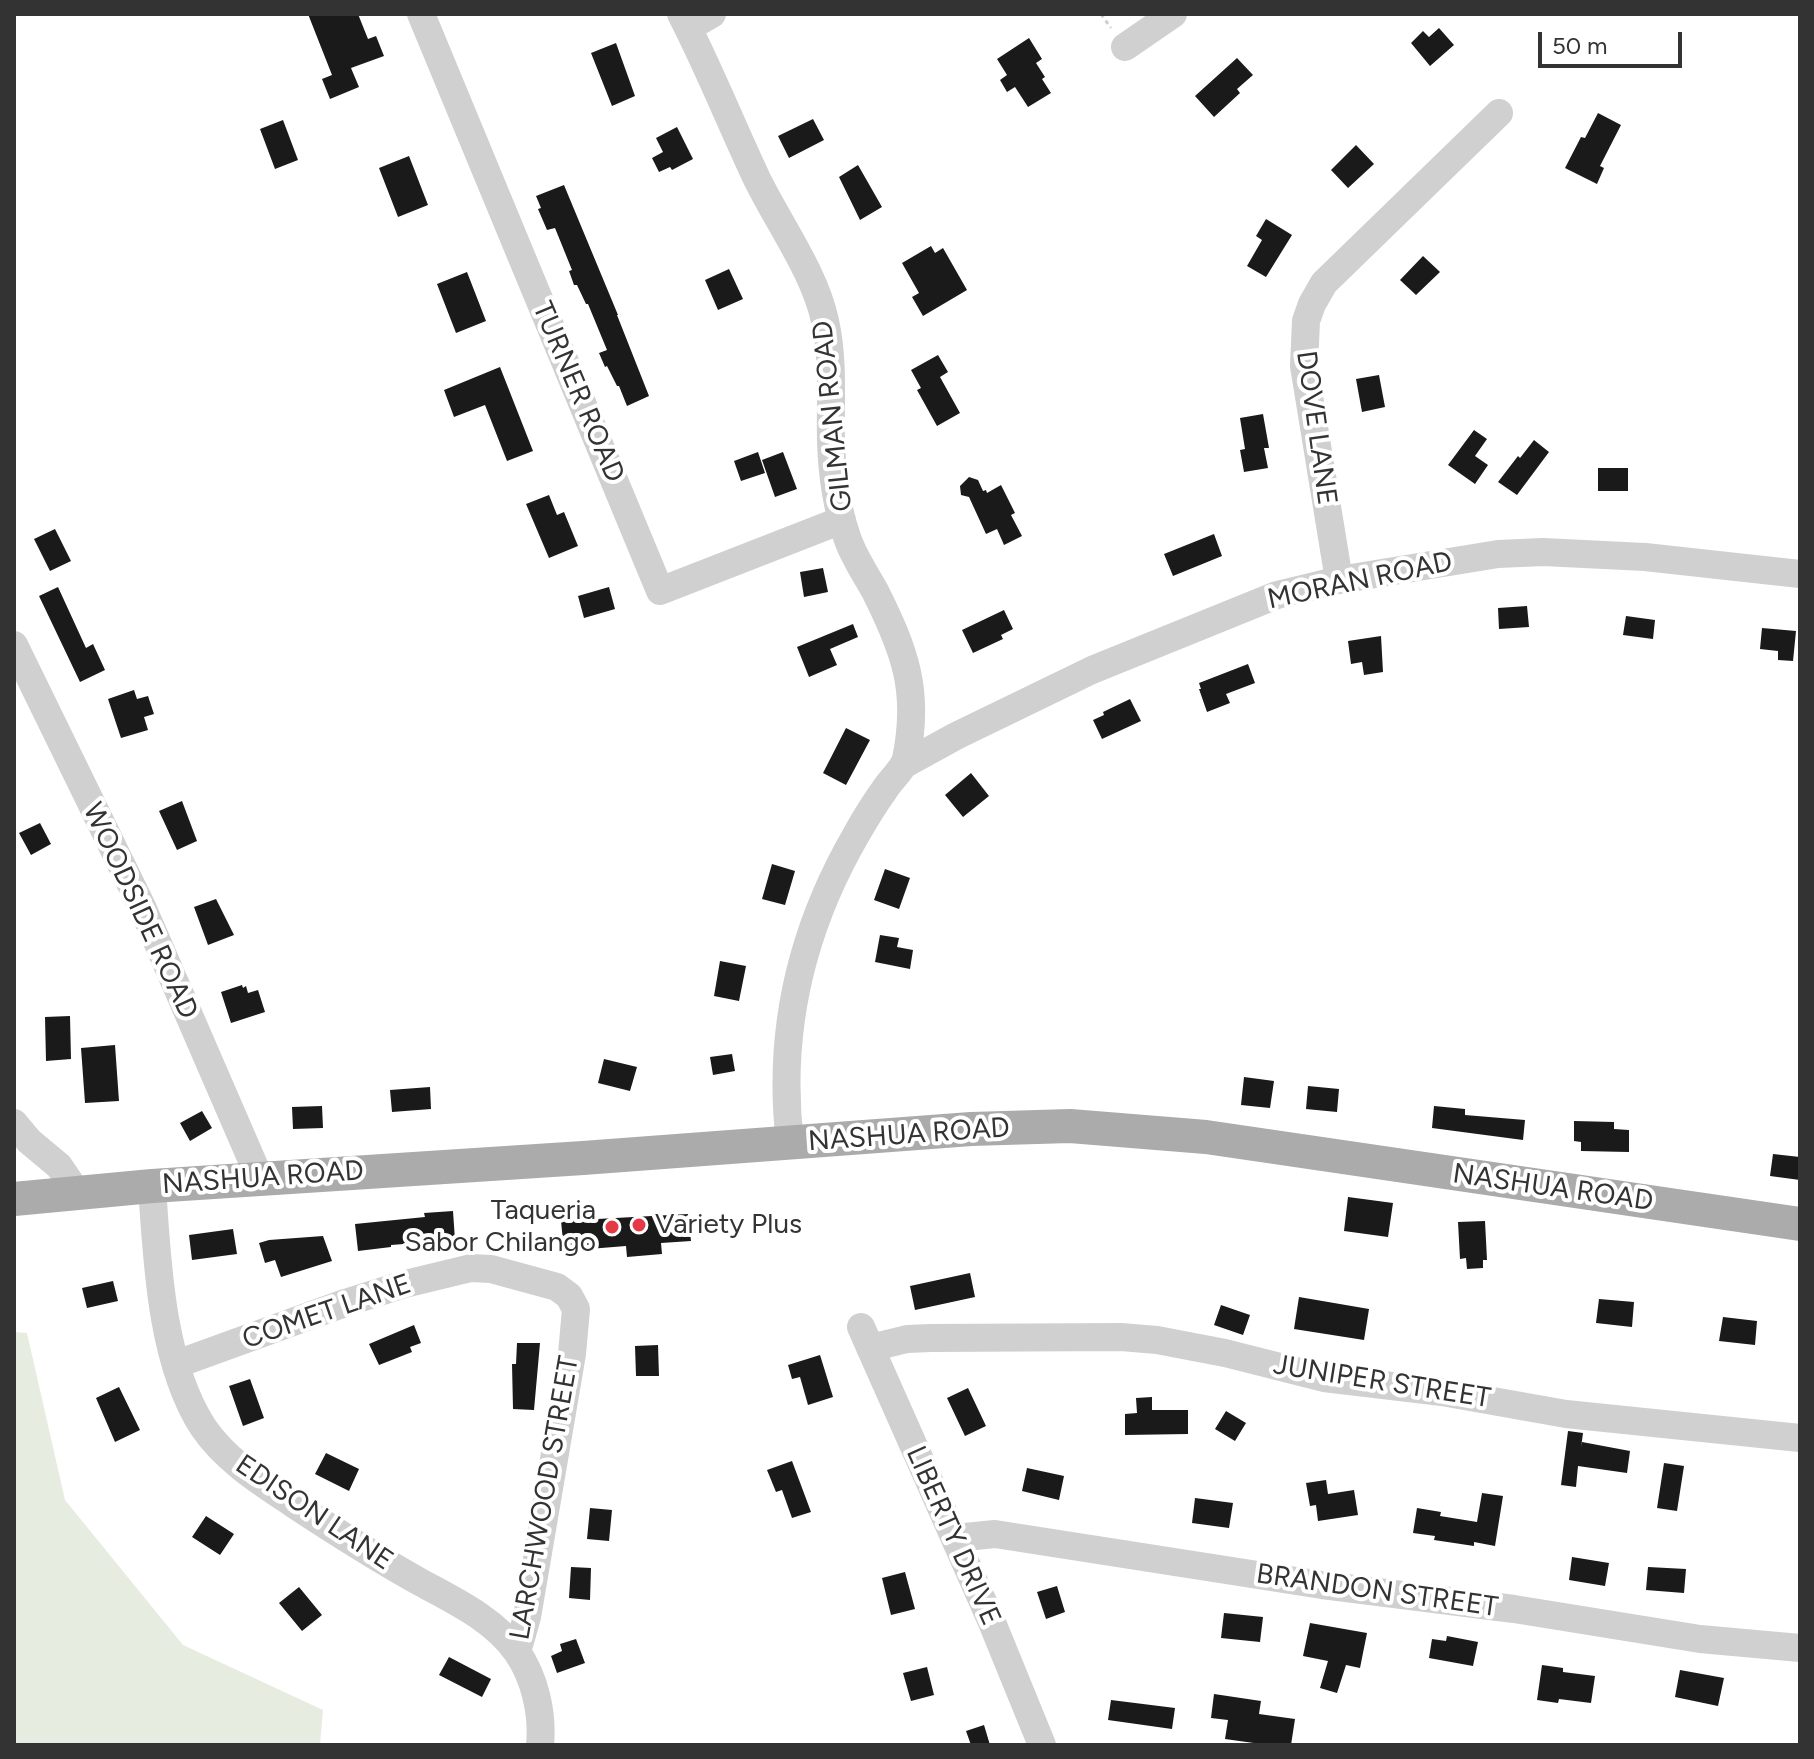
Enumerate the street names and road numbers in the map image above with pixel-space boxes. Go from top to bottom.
street label: TURNER ROAD [525,297,631,487]
street label: GILMAN ROAD [806,319,860,513]
street label: DOVE LANE [1289,349,1343,507]
street label: MORAN ROAD [1265,545,1455,617]
street label: WOODSIDE ROAD [75,798,205,1024]
street label: NASHUA ROAD [807,1111,1011,1159]
street label: NASHUA ROAD [161,1154,365,1202]
street label: NASHUA ROAD [1451,1157,1655,1219]
street label: COMET LANE [238,1267,416,1357]
street label: JUNIPER STREET [1271,1348,1493,1416]
street label: LARCHWOOD STREET [503,1353,587,1643]
street label: LIBERTY DRIVE [898,1441,1008,1631]
street label: EDISON LANE [229,1448,399,1578]
street label: BRANDON STREET [1254,1557,1500,1625]

